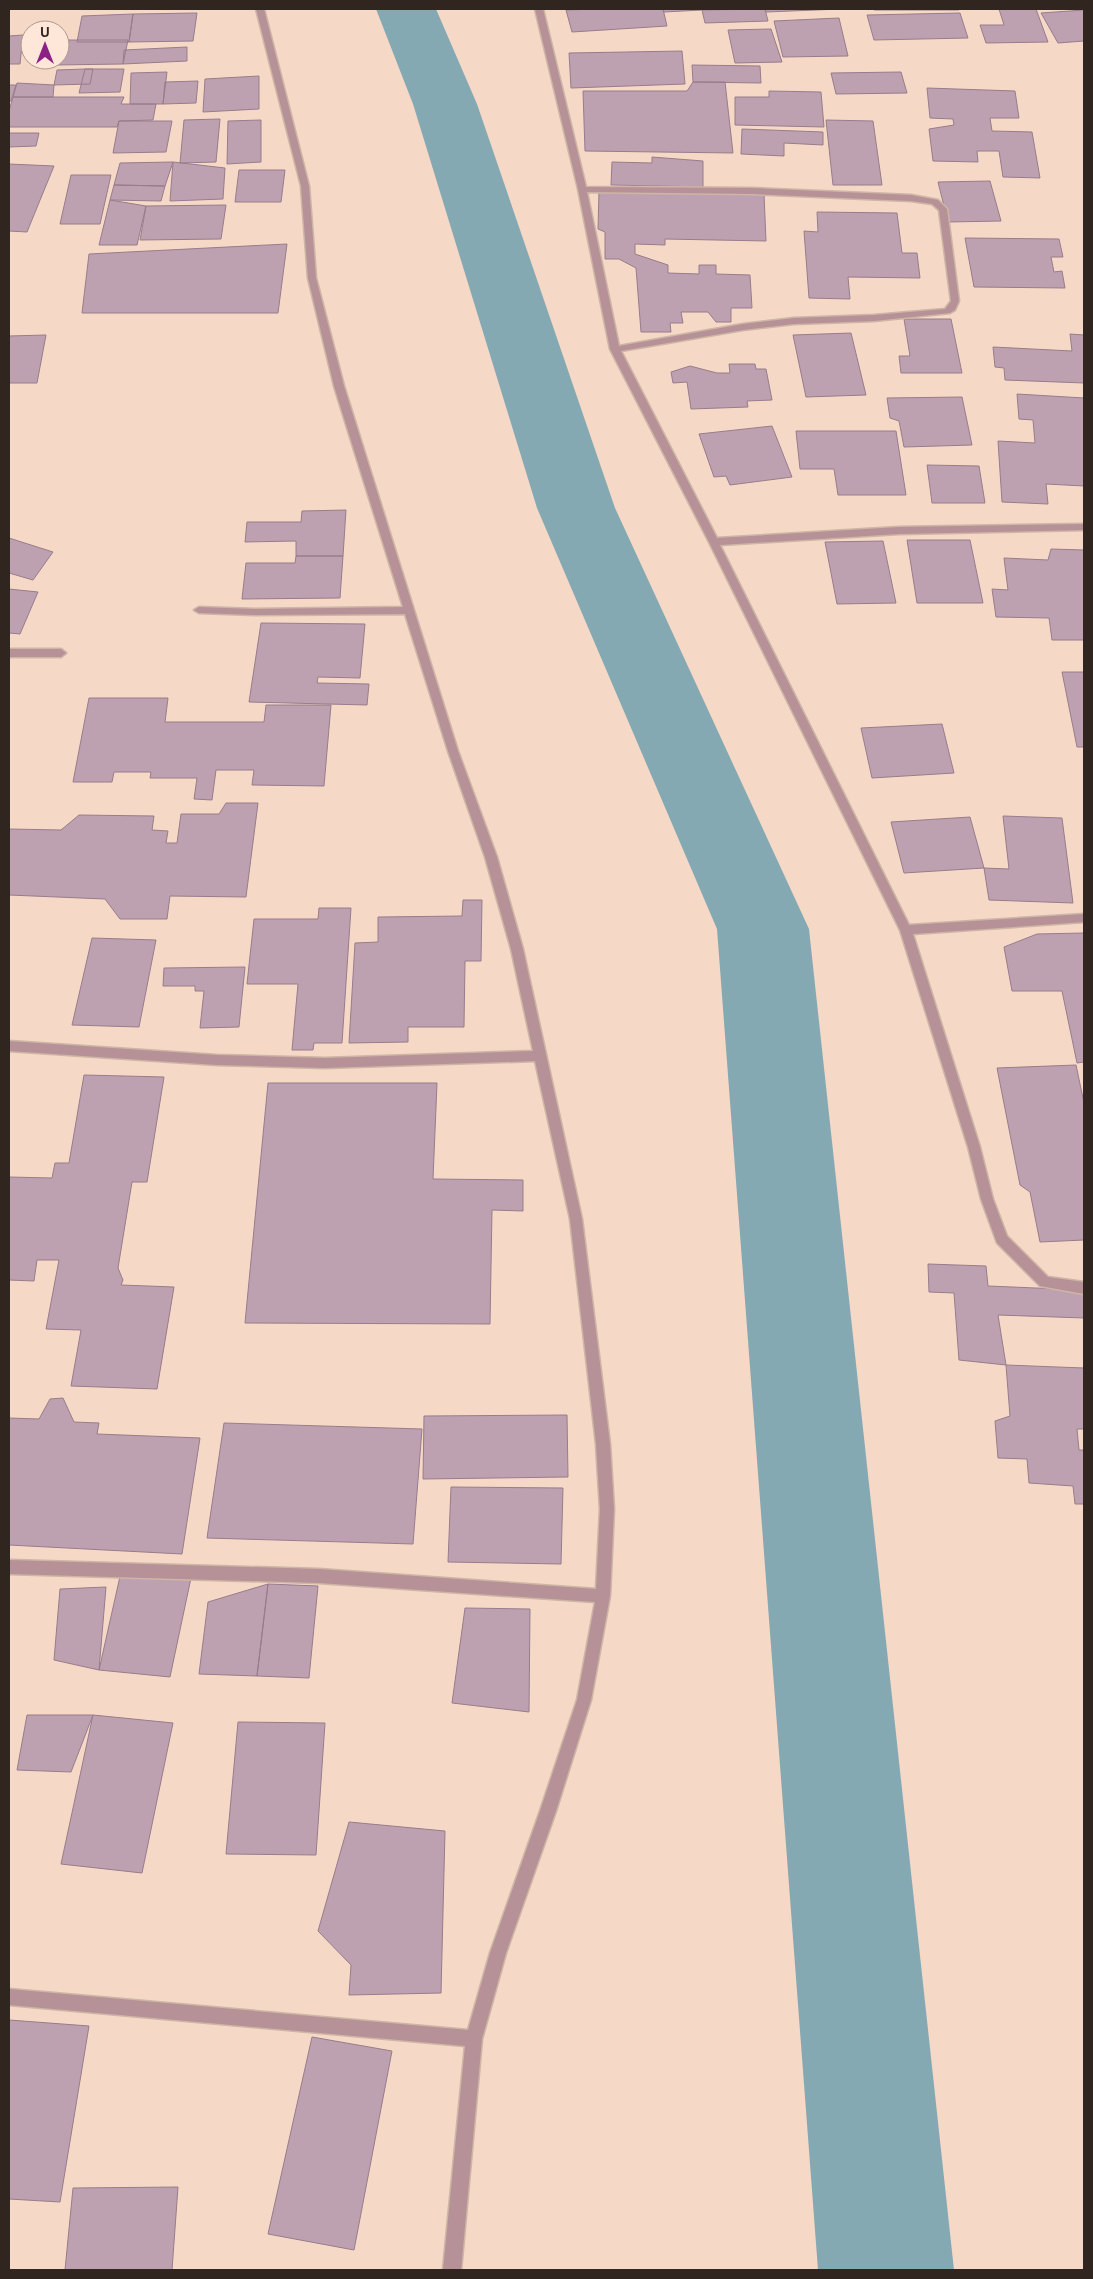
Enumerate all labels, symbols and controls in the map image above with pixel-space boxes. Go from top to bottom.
north arrow [20,20,70,70]
text: U [40,24,50,40]

